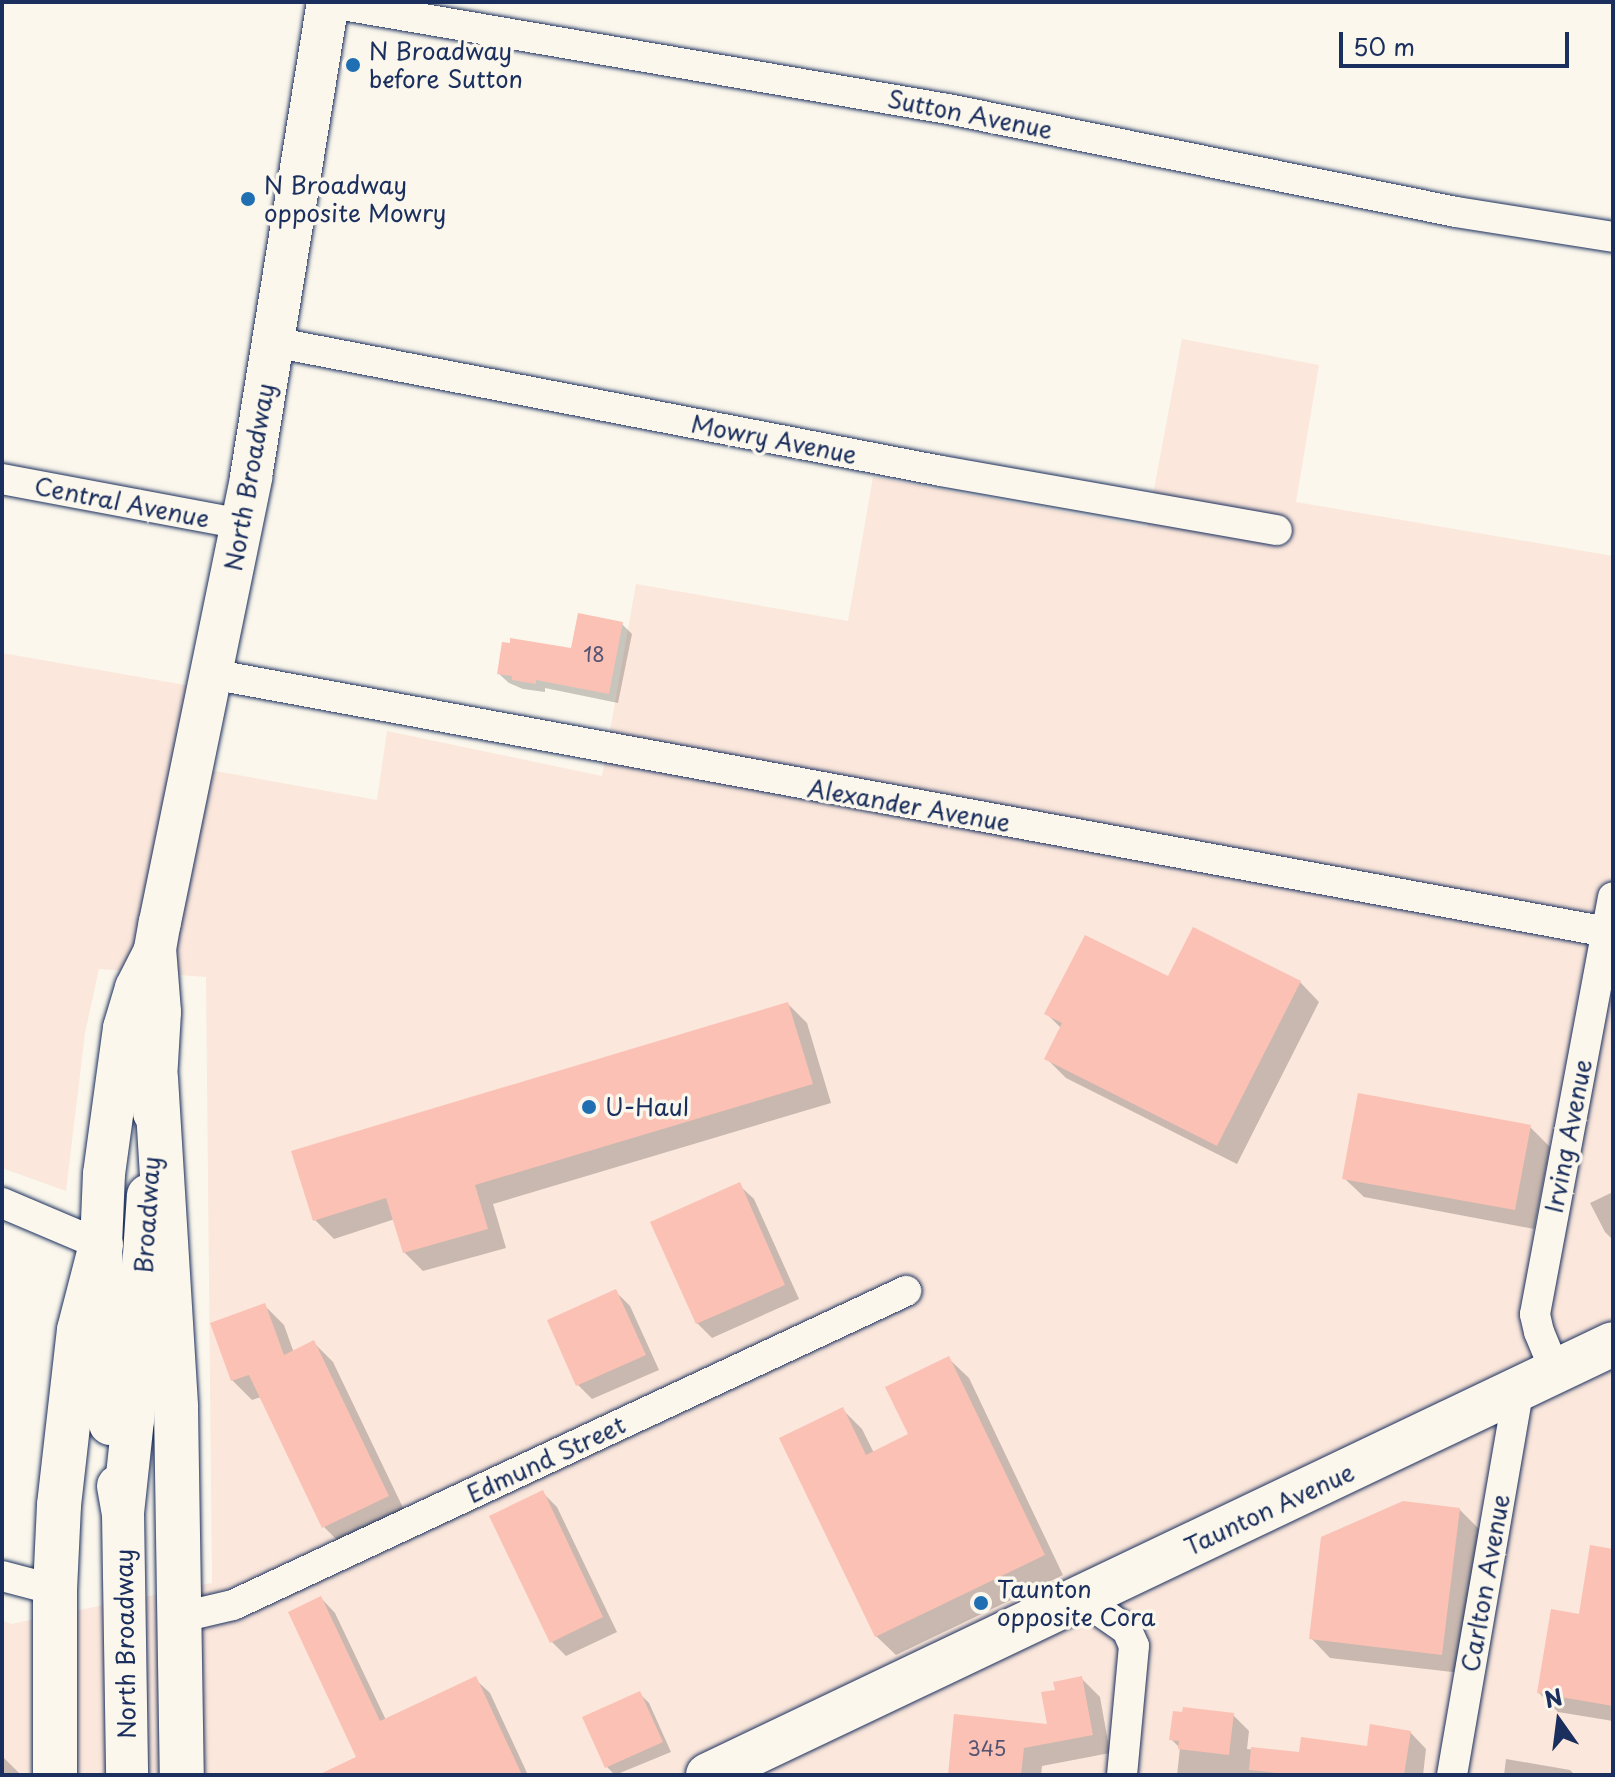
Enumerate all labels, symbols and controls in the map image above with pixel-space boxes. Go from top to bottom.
scale bar [1343,16,1573,66]
text: 50 m [1353,28,1415,64]
place label: N Broadway before Sutton [369,37,522,93]
marker: N Broadway before Sutton [344,56,362,74]
street label: Sutton Avenue [886,84,1054,144]
place label: N Broadway opposite Mowry [264,171,447,227]
marker: N Broadway opposite Mowry [239,190,257,208]
street label: North Broadway [218,380,280,574]
street label: Mowry Avenue [688,409,860,469]
street label: Central Avenue [32,471,212,533]
house number: 18 [583,642,605,666]
street label: Alexander Avenue [805,773,1013,837]
street label: Irving Avenue [1539,1057,1597,1215]
place label: U-Haul [605,1093,689,1121]
marker: U-Haul [580,1098,598,1116]
street label: Broadway [129,1156,165,1274]
street label: Edmund Street [463,1410,629,1508]
street label: Taunton Avenue [1179,1457,1359,1561]
street label: Carlton Avenue [1455,1493,1515,1673]
street label: North Broadway [109,1548,141,1740]
place label: Taunton opposite Cora [997,1575,1157,1631]
marker: Taunton opposite Cora [972,1594,990,1612]
text: N [1541,1679,1566,1715]
north arrow [1519,1681,1599,1761]
house number: 345 [968,1736,1006,1760]

